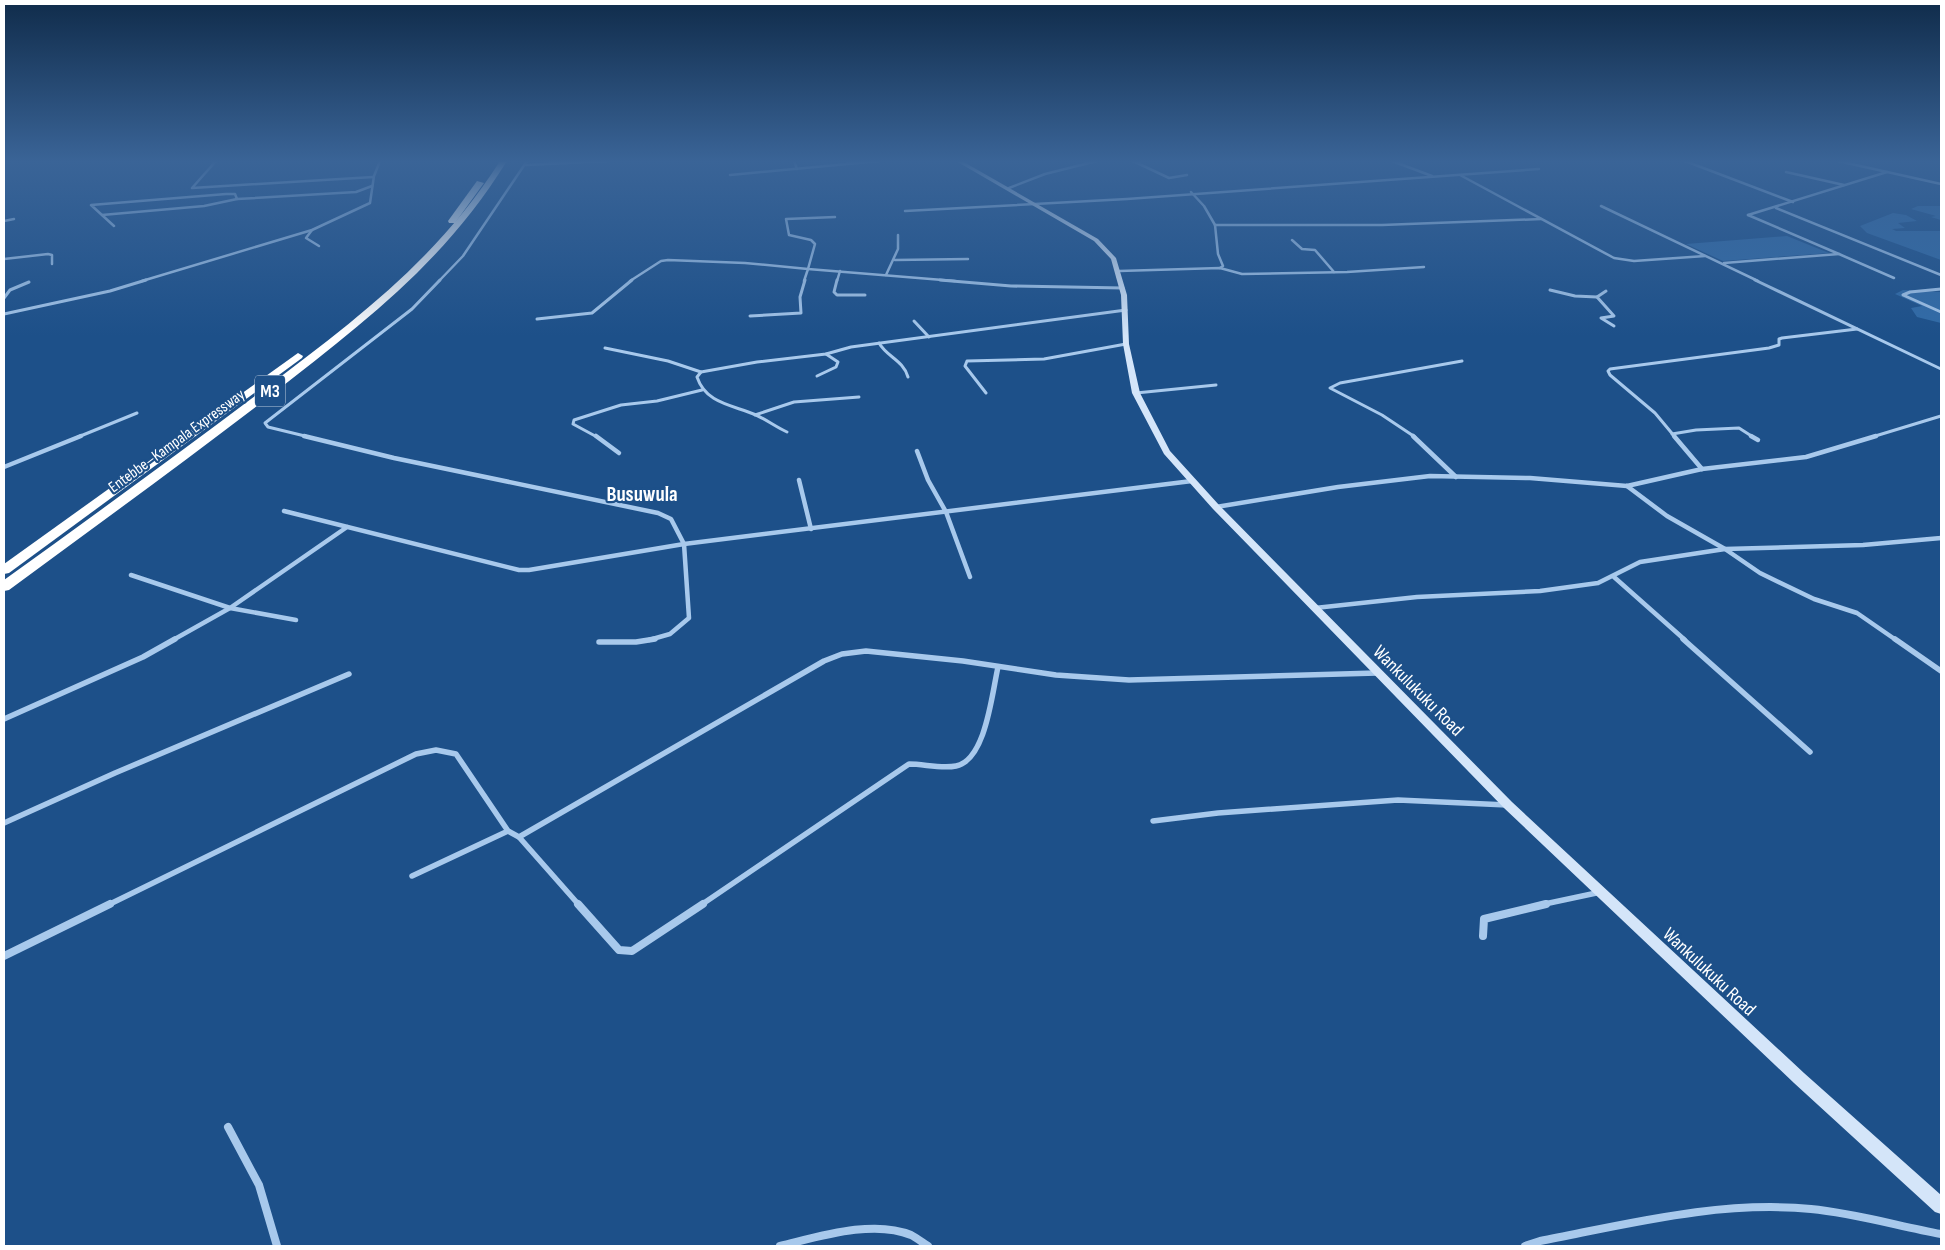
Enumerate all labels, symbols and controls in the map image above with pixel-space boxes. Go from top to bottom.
road number: M3 [255,376,285,406]
street label: Entebbe–Kampala Expressway [105,385,249,497]
district label: Busuwula [606,482,678,507]
street label: Wankulukuku Road [1368,641,1468,741]
street label: Wankulukuku Road [1658,923,1760,1021]

